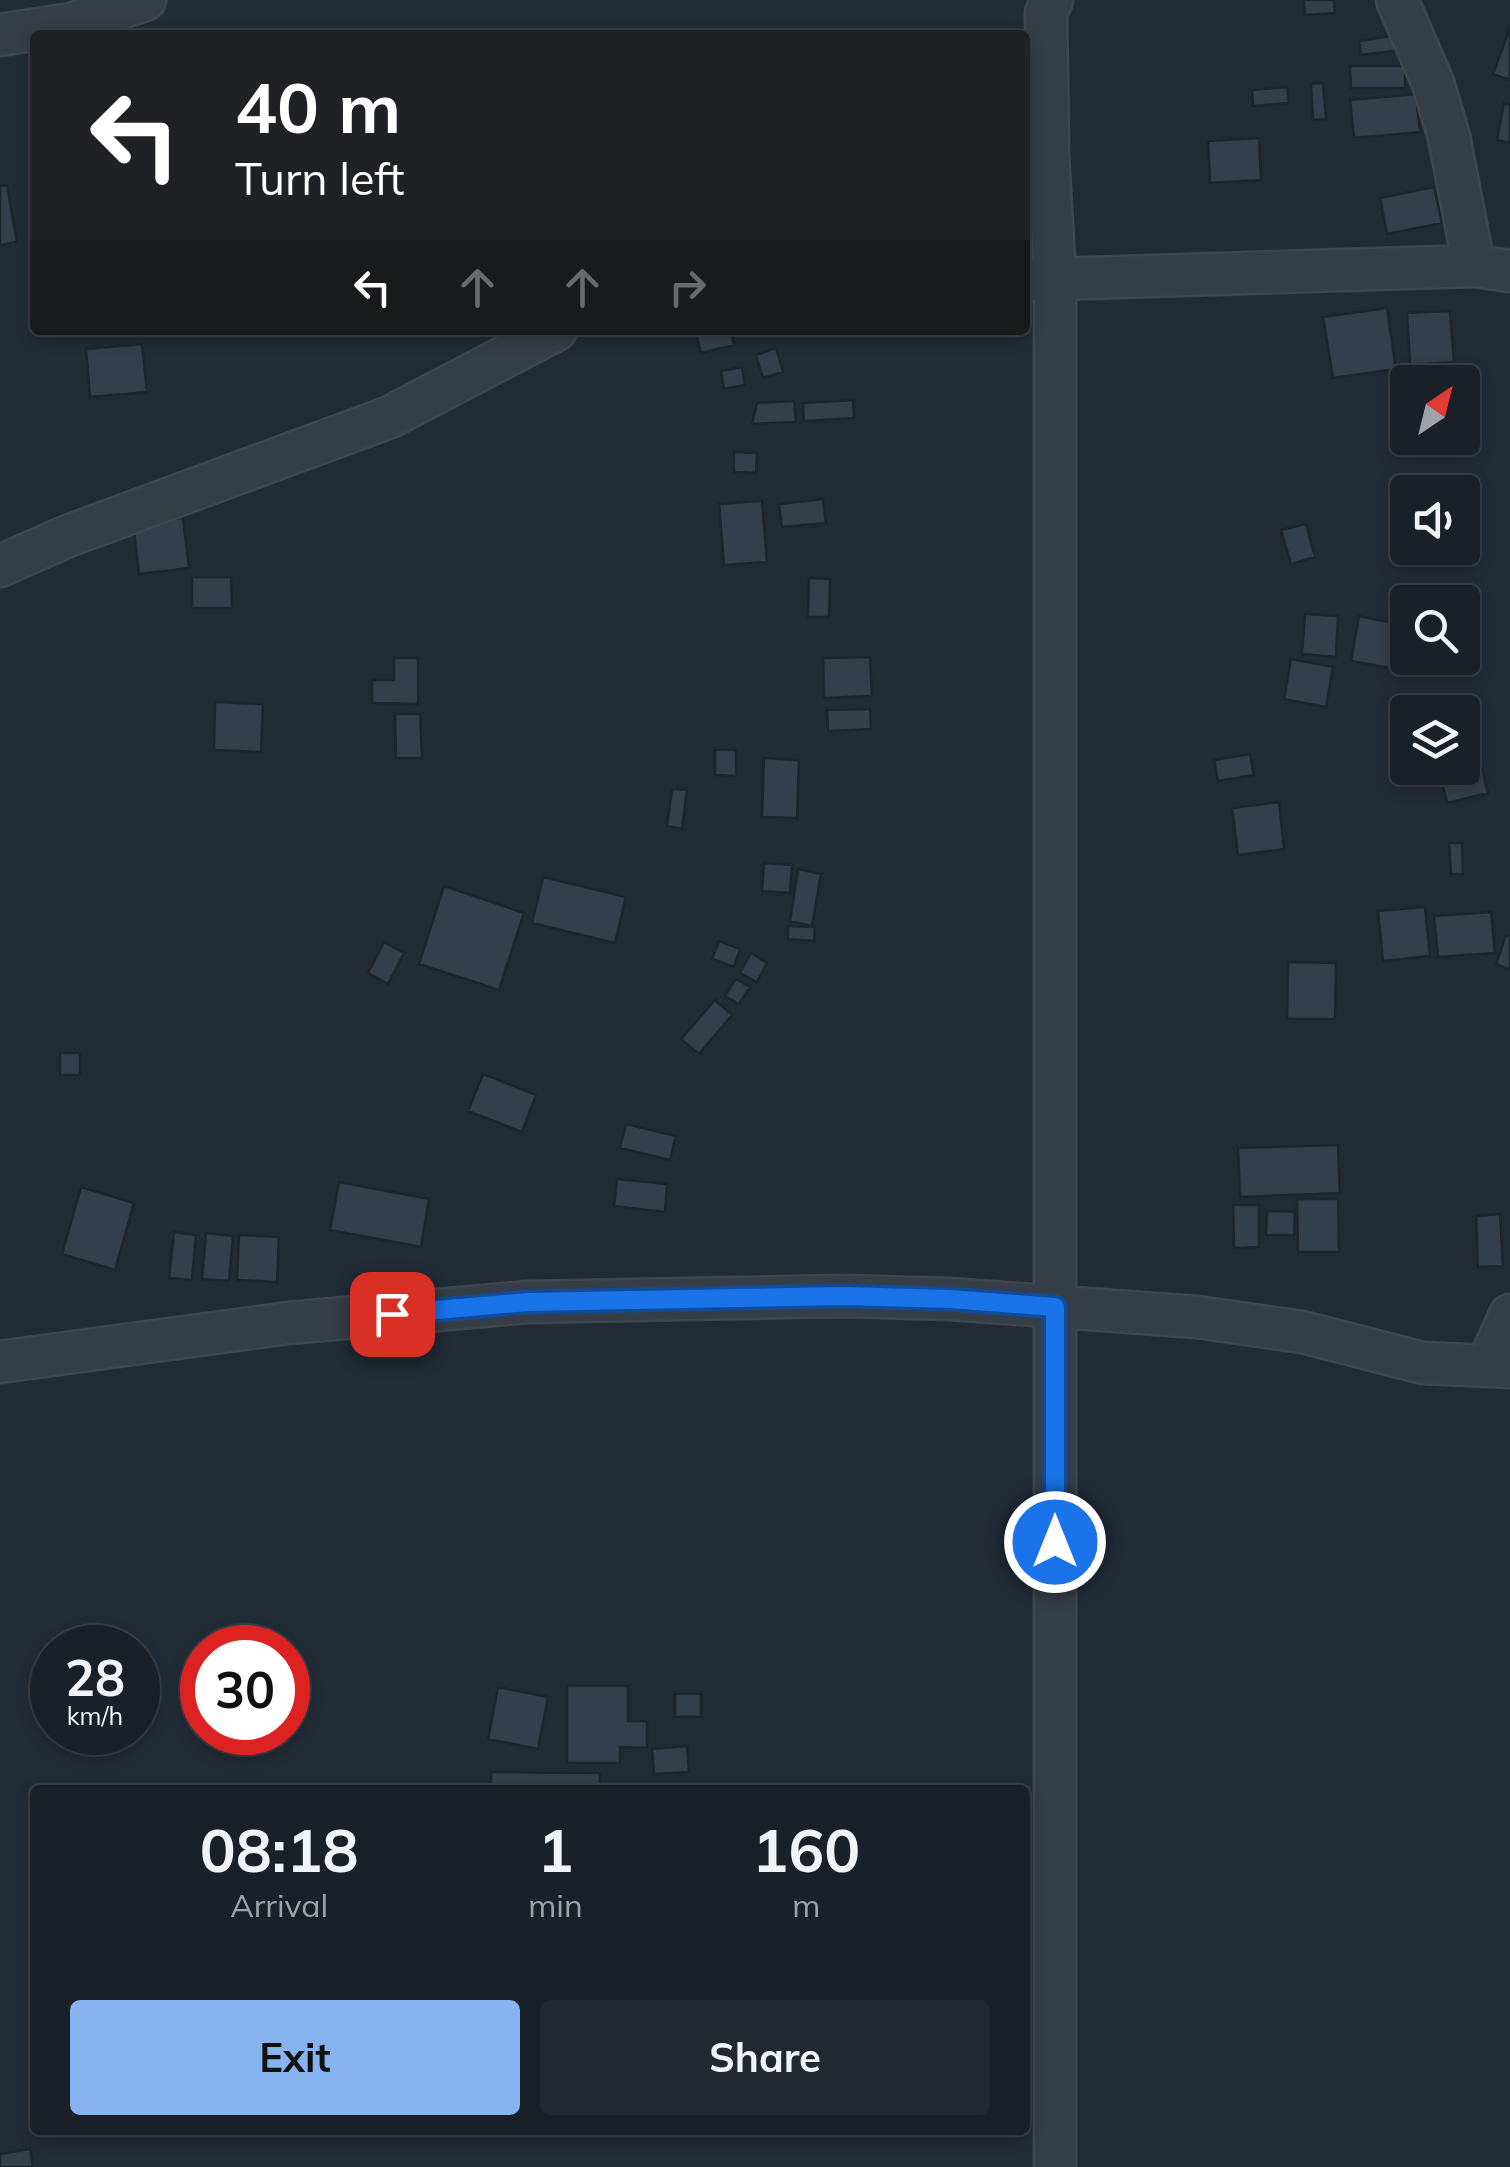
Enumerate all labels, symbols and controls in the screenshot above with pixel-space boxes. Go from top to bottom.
text: 40 m [235,63,401,151]
icon: left [70,70,200,200]
text: Turn left [235,150,404,206]
icon: left [345,260,400,315]
icon: ahead [450,260,505,315]
icon: ahead [555,260,610,315]
icon: right [660,260,715,315]
north arrow [1390,365,1480,455]
map controls [1390,365,1480,785]
button: sound [1390,475,1480,565]
button: search [1390,585,1480,675]
button: layers [1390,695,1480,785]
pin [350,1272,435,1357]
icon: arrive [365,1287,420,1342]
position arrow [1003,1490,1107,1594]
speed limit sign: 30 [180,1625,310,1755]
text: 28 [65,1646,125,1709]
text: km/h [67,1700,123,1731]
text: 08:18 [200,1812,359,1887]
text: 1 [537,1812,573,1887]
text: 160 [752,1812,860,1887]
text: Arrival [230,1885,328,1925]
text: min [528,1885,583,1925]
text: m [792,1885,820,1925]
button: Exit [70,2000,520,2115]
button: Share [540,2000,990,2115]

